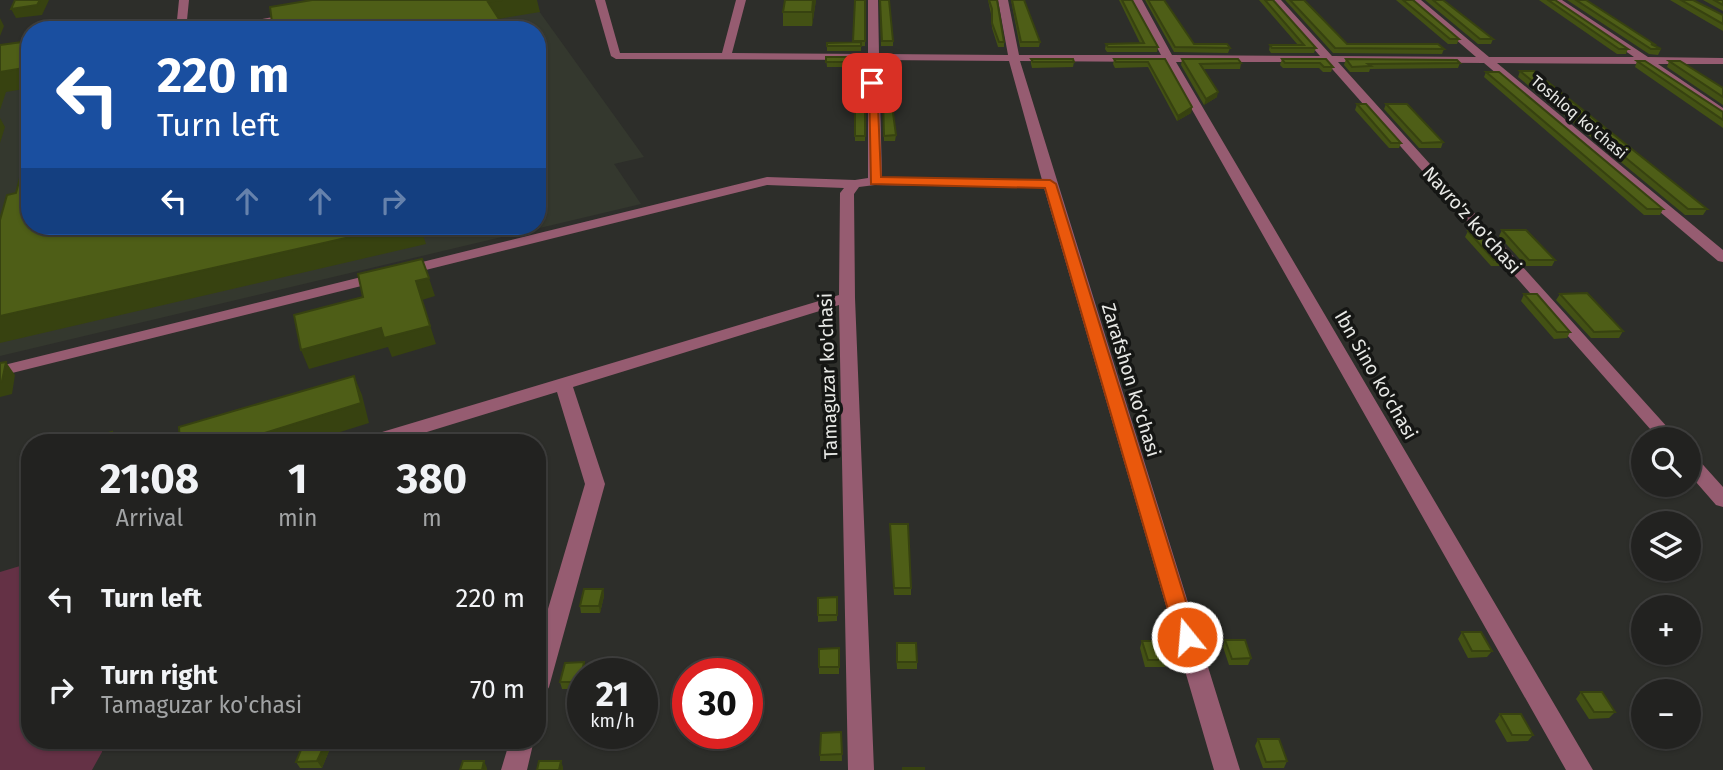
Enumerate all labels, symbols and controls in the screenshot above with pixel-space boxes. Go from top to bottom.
text: 220 m [157,46,289,105]
icon: left [42,49,133,140]
pin [842,53,902,113]
icon: arrive [853,64,891,102]
street label: Toshloq ko'chasi [1527,71,1631,163]
text: Turn left [157,106,279,144]
street label: Navro'z ko'chasi [1418,162,1526,278]
icon: left [155,182,193,220]
icon: ahead [228,182,266,220]
icon: ahead [301,182,339,220]
icon: right [374,182,412,220]
street label: Tamaguzar ko'chasi [814,293,842,459]
street label: Zarafshon ko'chasi [1097,300,1165,460]
street label: Ibn Sino ko'chasi [1330,306,1422,444]
map controls [1631,427,1701,749]
button: search [1631,427,1701,497]
text: 21:08 [100,454,199,504]
text: 1 [288,454,308,504]
text: 380 [396,454,467,504]
text: Arrival [116,504,183,532]
text: min [278,504,318,532]
text: m [422,504,442,532]
button: layers [1631,511,1701,581]
icon: left [42,580,80,618]
text: Turn left [101,583,202,614]
text: 220 m [456,583,525,614]
button: + [1631,595,1701,665]
position arrow [1150,600,1224,674]
speed limit sign: 30 [672,658,763,749]
text: Turn right [101,660,218,691]
icon: right [42,671,80,709]
text: 21 [596,673,629,715]
text: 70 m [470,674,525,705]
button: − [1631,679,1701,749]
text: Tamaguzar ko'chasi [101,691,302,719]
text: km/h [590,710,635,732]

